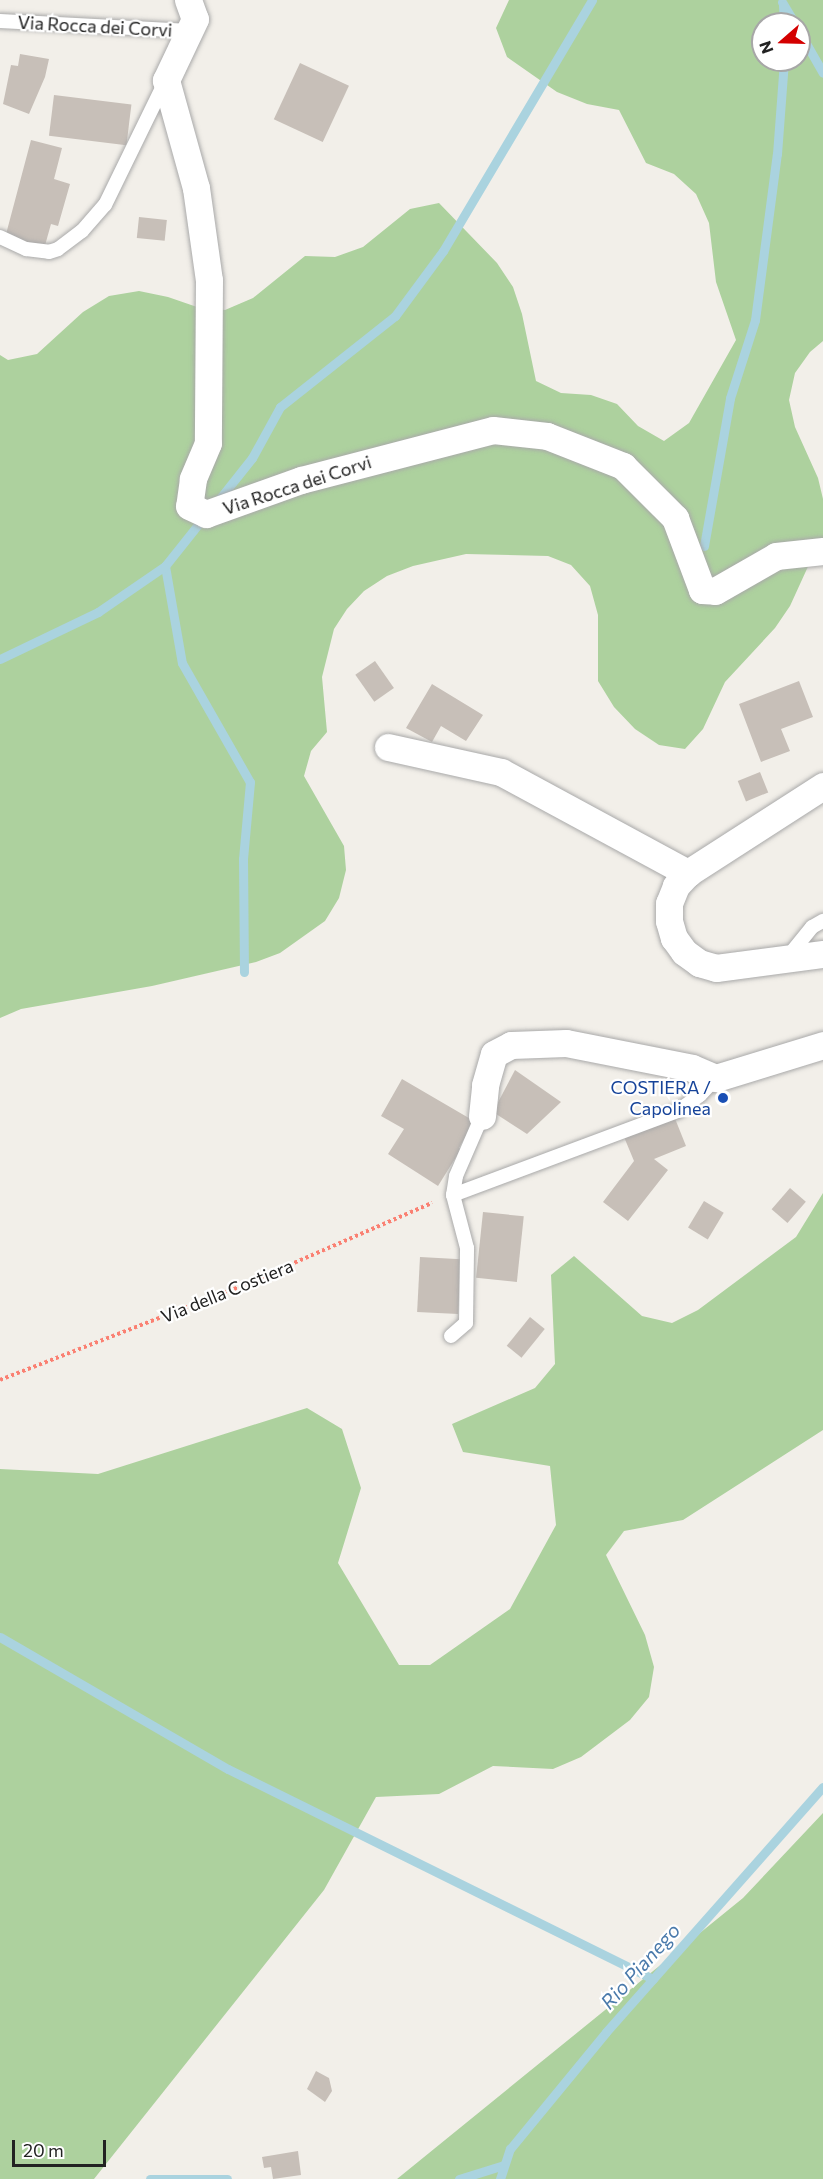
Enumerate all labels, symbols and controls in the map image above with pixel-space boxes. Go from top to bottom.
street label: Via Rocca dei Corvi [17,11,173,41]
north arrow [751,12,811,72]
text: N [755,39,776,57]
street label: Via Rocca dei Corvi [220,451,374,519]
place label: COSTIERA / Capolinea [610,1077,711,1120]
marker: COSTIERA / Capolinea [716,1091,730,1105]
street label: Via della Costiera [158,1255,296,1327]
water label: Rio Pianego [595,1918,685,2014]
scale bar [15,2128,110,2166]
text: 20 m [23,2139,64,2161]

